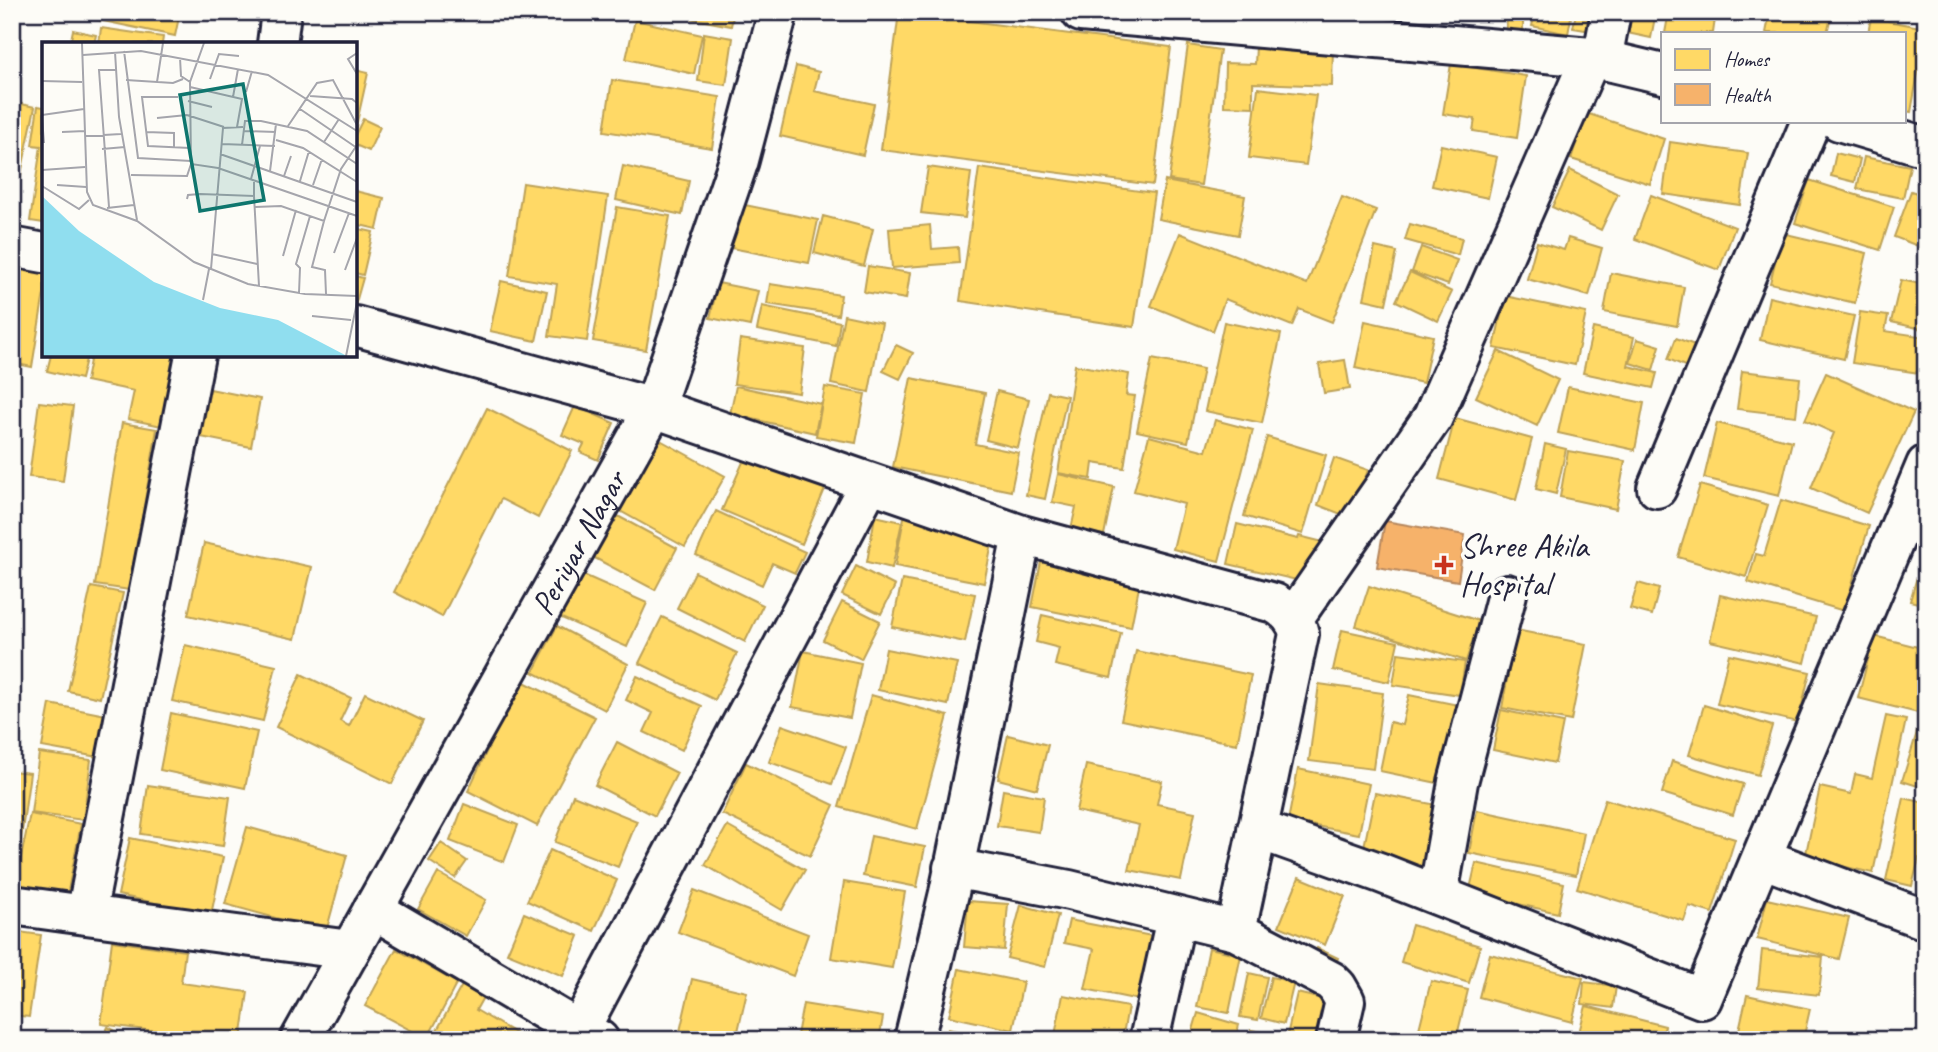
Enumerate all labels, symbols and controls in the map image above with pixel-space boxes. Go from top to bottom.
legend [1661,32,1906,122]
inset map [42,42,357,357]
text: Homes [1724,46,1771,72]
text: Health [1724,82,1772,108]
street label: Periyar Nagar [521,461,637,622]
place label: Shree Akila Hospital [1460,525,1591,605]
marker: Shree Akila Hospital [1434,555,1454,575]

